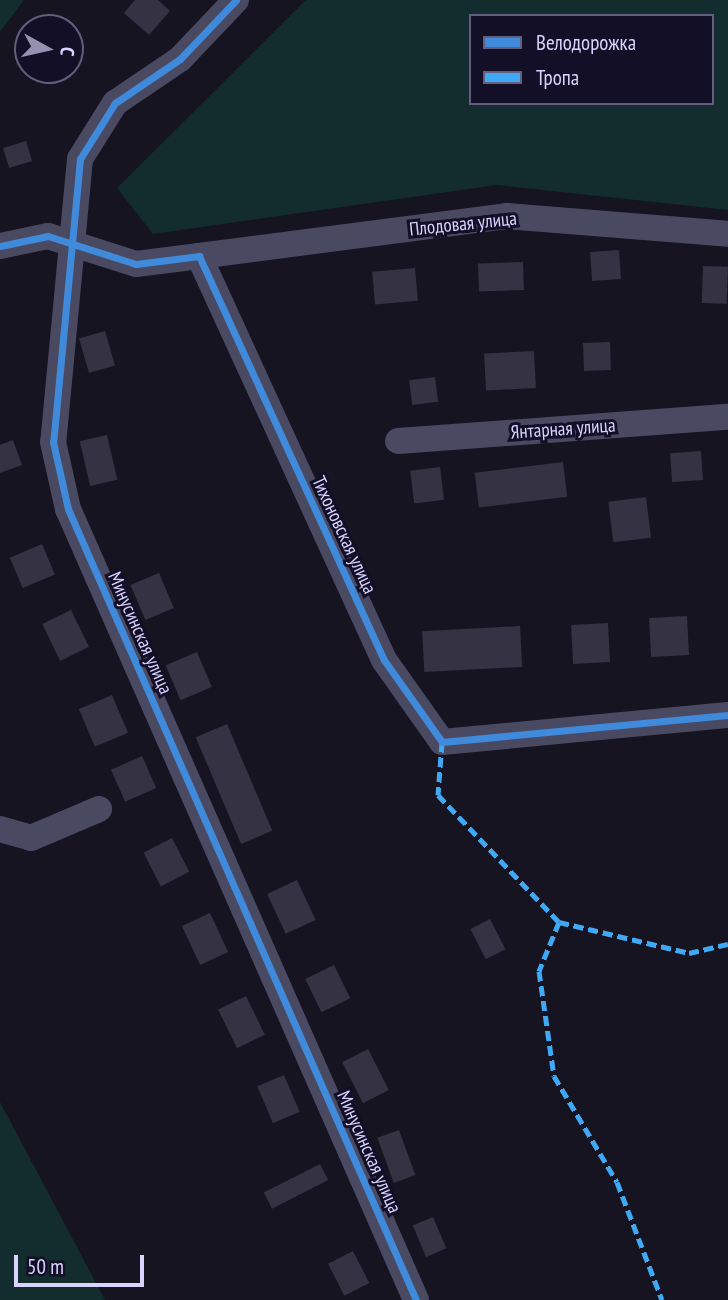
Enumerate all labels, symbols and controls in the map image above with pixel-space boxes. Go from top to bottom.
north arrow [14,14,84,84]
legend [469,14,714,105]
text: Велодорожка [536,29,636,56]
text: С [55,46,80,58]
text: Тропа [536,64,579,91]
street label: Плодовая улица [408,207,518,241]
street label: Янтарная улица [510,414,616,444]
street label: Тихоновская улица [307,473,381,597]
street label: Минусинская улица [103,568,177,698]
street label: Минусинская улица [332,1087,406,1217]
scale bar [18,1240,147,1284]
text: 50 m [27,1253,64,1280]

